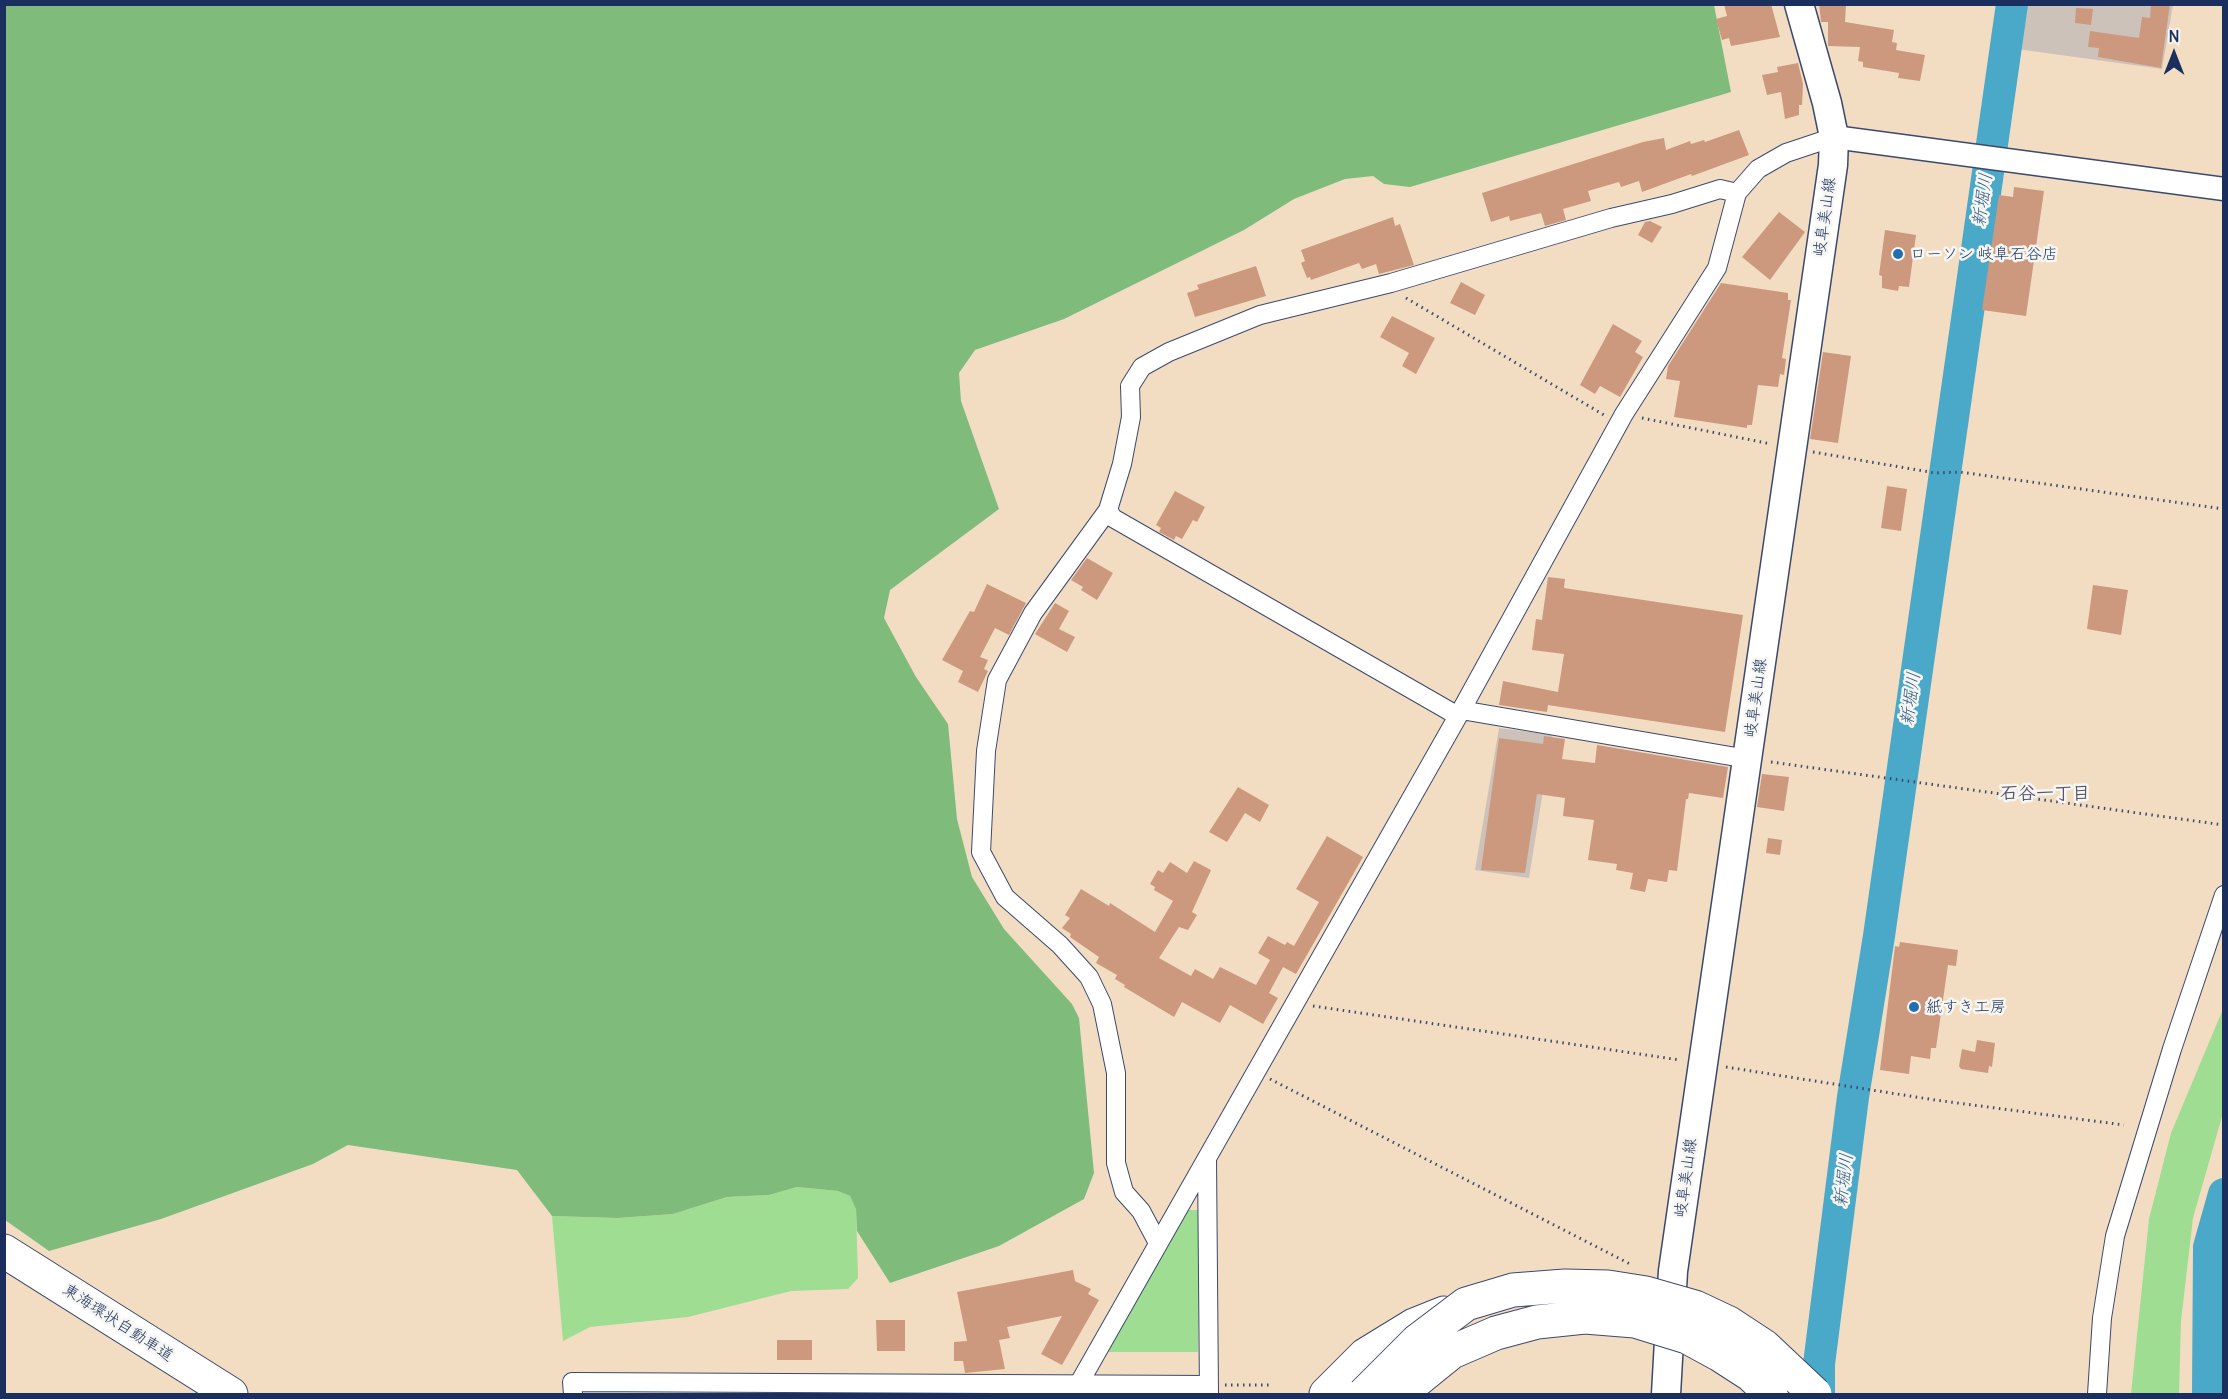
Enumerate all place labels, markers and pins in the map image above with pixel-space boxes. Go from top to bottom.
place label: ローソン 岐阜石谷店 [1910,244,2058,264]
marker: ローソン 岐阜石谷店 [1891,247,1905,261]
place label: 紙すき工房 [1926,997,2006,1017]
marker: 紙すき工房 [1907,1000,1921,1014]

